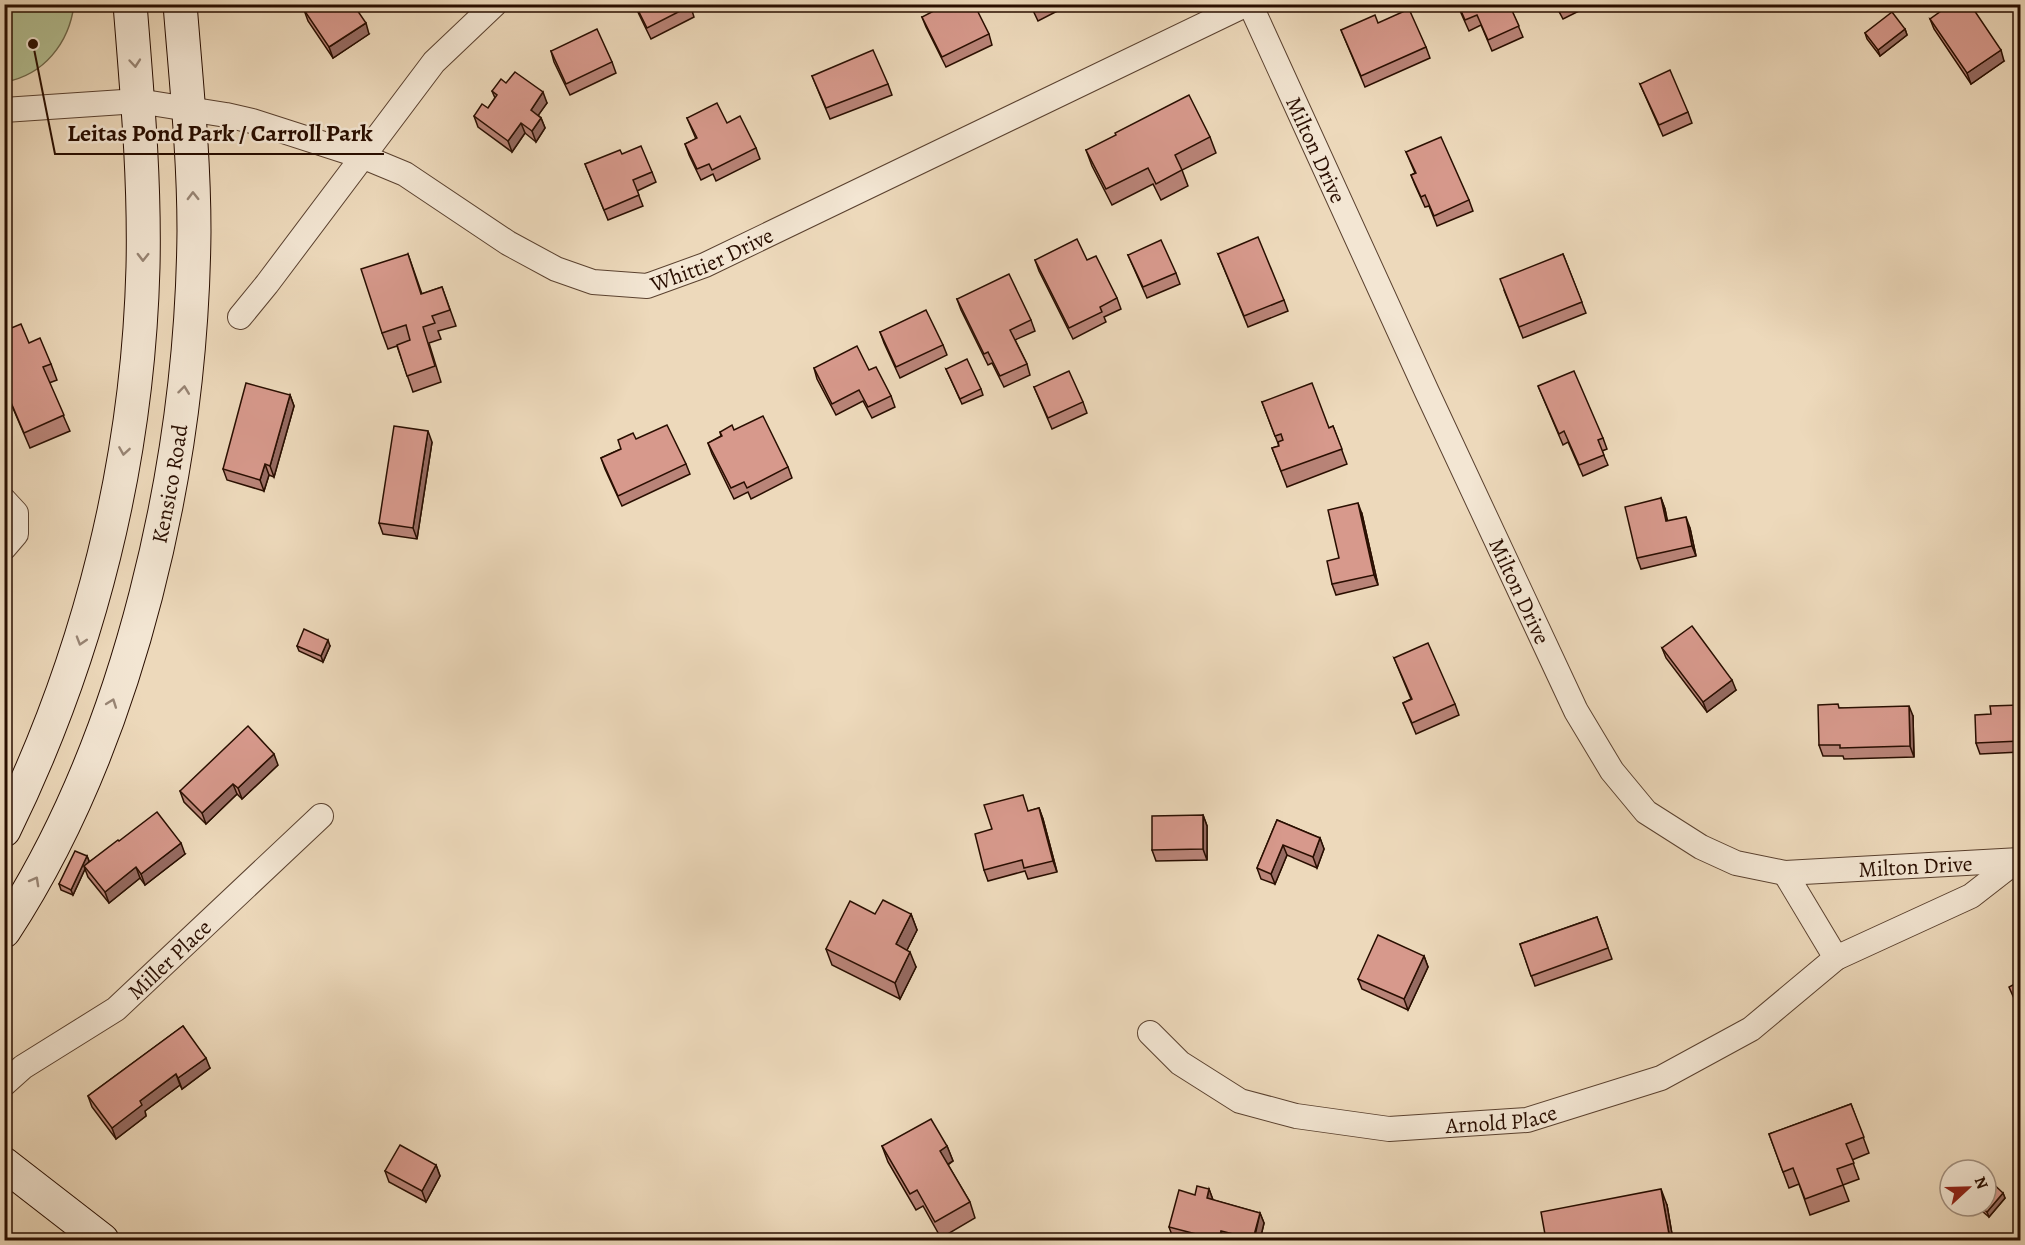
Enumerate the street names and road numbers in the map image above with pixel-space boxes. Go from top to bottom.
street label: Milton Drive [1278,92,1353,208]
street label: Whittier Drive [645,220,778,300]
street label: Kensico Road [145,422,195,546]
street label: Milton Drive [1481,533,1557,649]
street label: Milton Drive [1858,849,1973,885]
street label: Miller Place [121,913,218,1007]
street label: Arnold Place [1444,1098,1561,1141]

